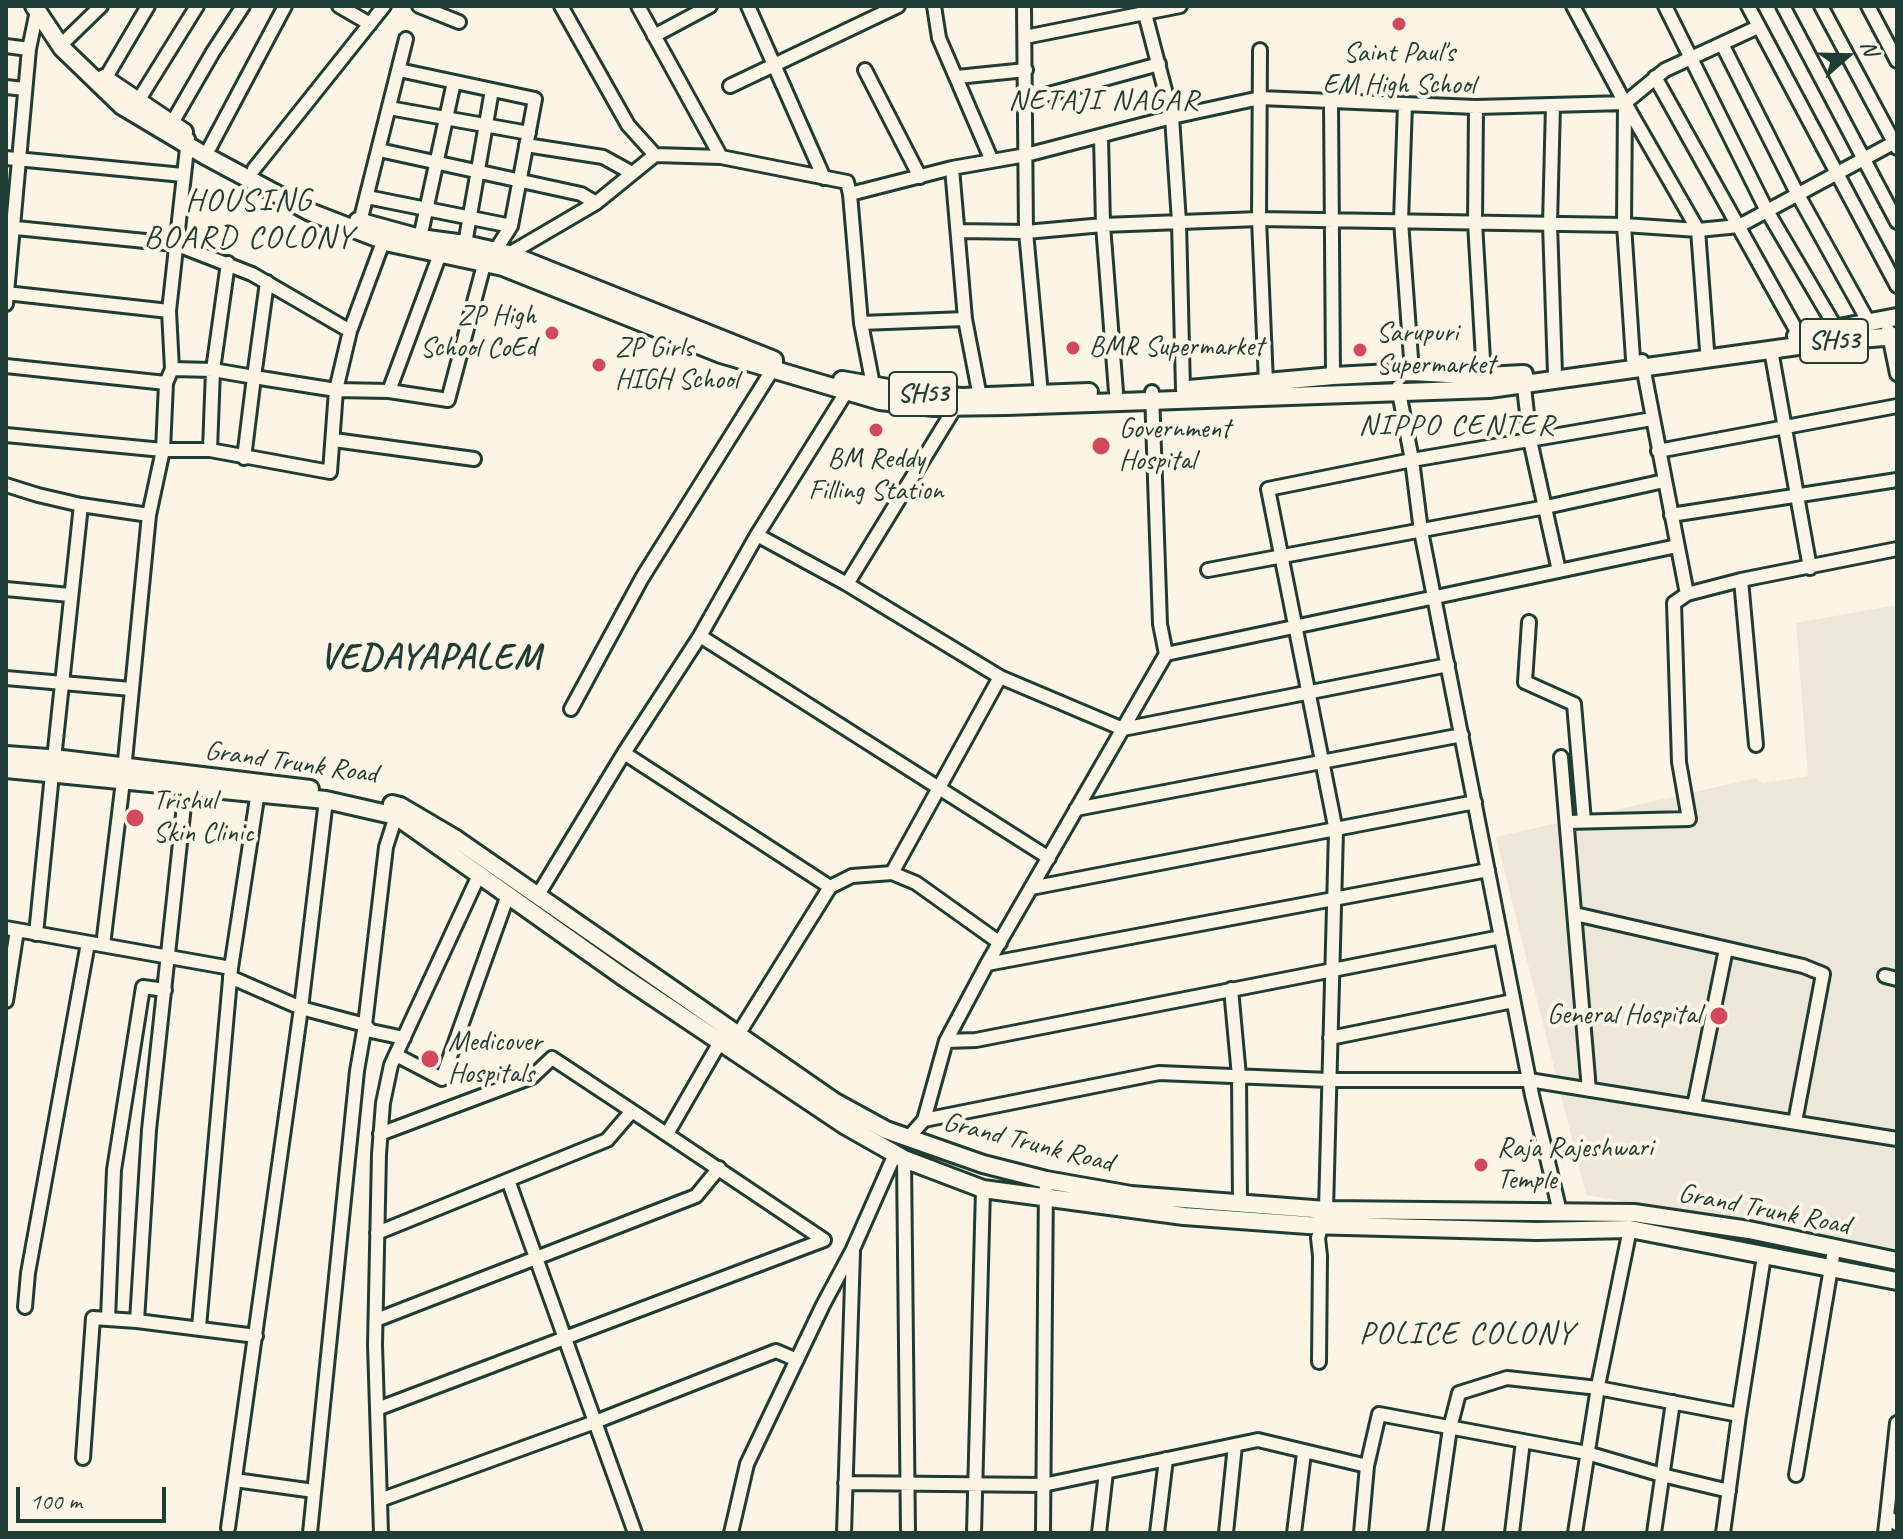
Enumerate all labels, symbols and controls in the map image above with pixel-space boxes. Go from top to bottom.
marker: Saint Paul's EM High School [1390,15,1408,33]
north arrow [1807,16,1887,96]
place label: Saint Paul's EM High School [1323,37,1475,103]
text: N [1854,37,1885,59]
district label: NETAJI NAGAR [1008,83,1200,119]
district label: HOUSING BOARD COLONY [145,183,353,258]
place label: ZP High School CoEd [420,300,536,366]
place label: Sarupuri Supermarket [1376,317,1495,383]
road number: SH53 [1800,319,1868,363]
marker: ZP High School CoEd [543,324,561,342]
place label: BMR Supermarket [1089,331,1263,365]
place label: ZP Girls HIGH School [615,332,738,398]
marker: BMR Supermarket [1064,339,1082,357]
marker: Sarupuri Supermarket [1351,341,1369,359]
marker: ZP Girls HIGH School [590,356,608,374]
road number: SH53 [889,372,957,416]
district label: NIPPO CENTER [1359,408,1555,444]
place label: Government Hospital [1119,413,1230,479]
marker: BM Reddy Filling Station [867,421,885,439]
marker: Government Hospital [1090,435,1112,457]
place label: BM Reddy Filling Station [809,443,943,509]
district label: VEDAYAPALEM [320,637,542,681]
street label: Grand Trunk Road [203,734,379,792]
place label: Trishul Skin Clinic [153,785,254,851]
marker: Trishul Skin Clinic [124,807,146,829]
place label: General Hospital [1547,999,1701,1033]
marker: General Hospital [1708,1005,1730,1027]
place label: Medicover Hospitals [448,1026,542,1092]
marker: Medicover Hospitals [419,1048,441,1070]
street label: Grand Trunk Road [940,1106,1116,1180]
place label: Raja Rajeshwari Temple [1497,1132,1653,1198]
marker: Raja Rajeshwari Temple [1472,1156,1490,1174]
street label: Grand Trunk Road [1676,1177,1852,1243]
district label: POLICE COLONY [1359,1316,1575,1354]
scale bar [20,1471,170,1521]
text: 100 m [30,1486,82,1516]

